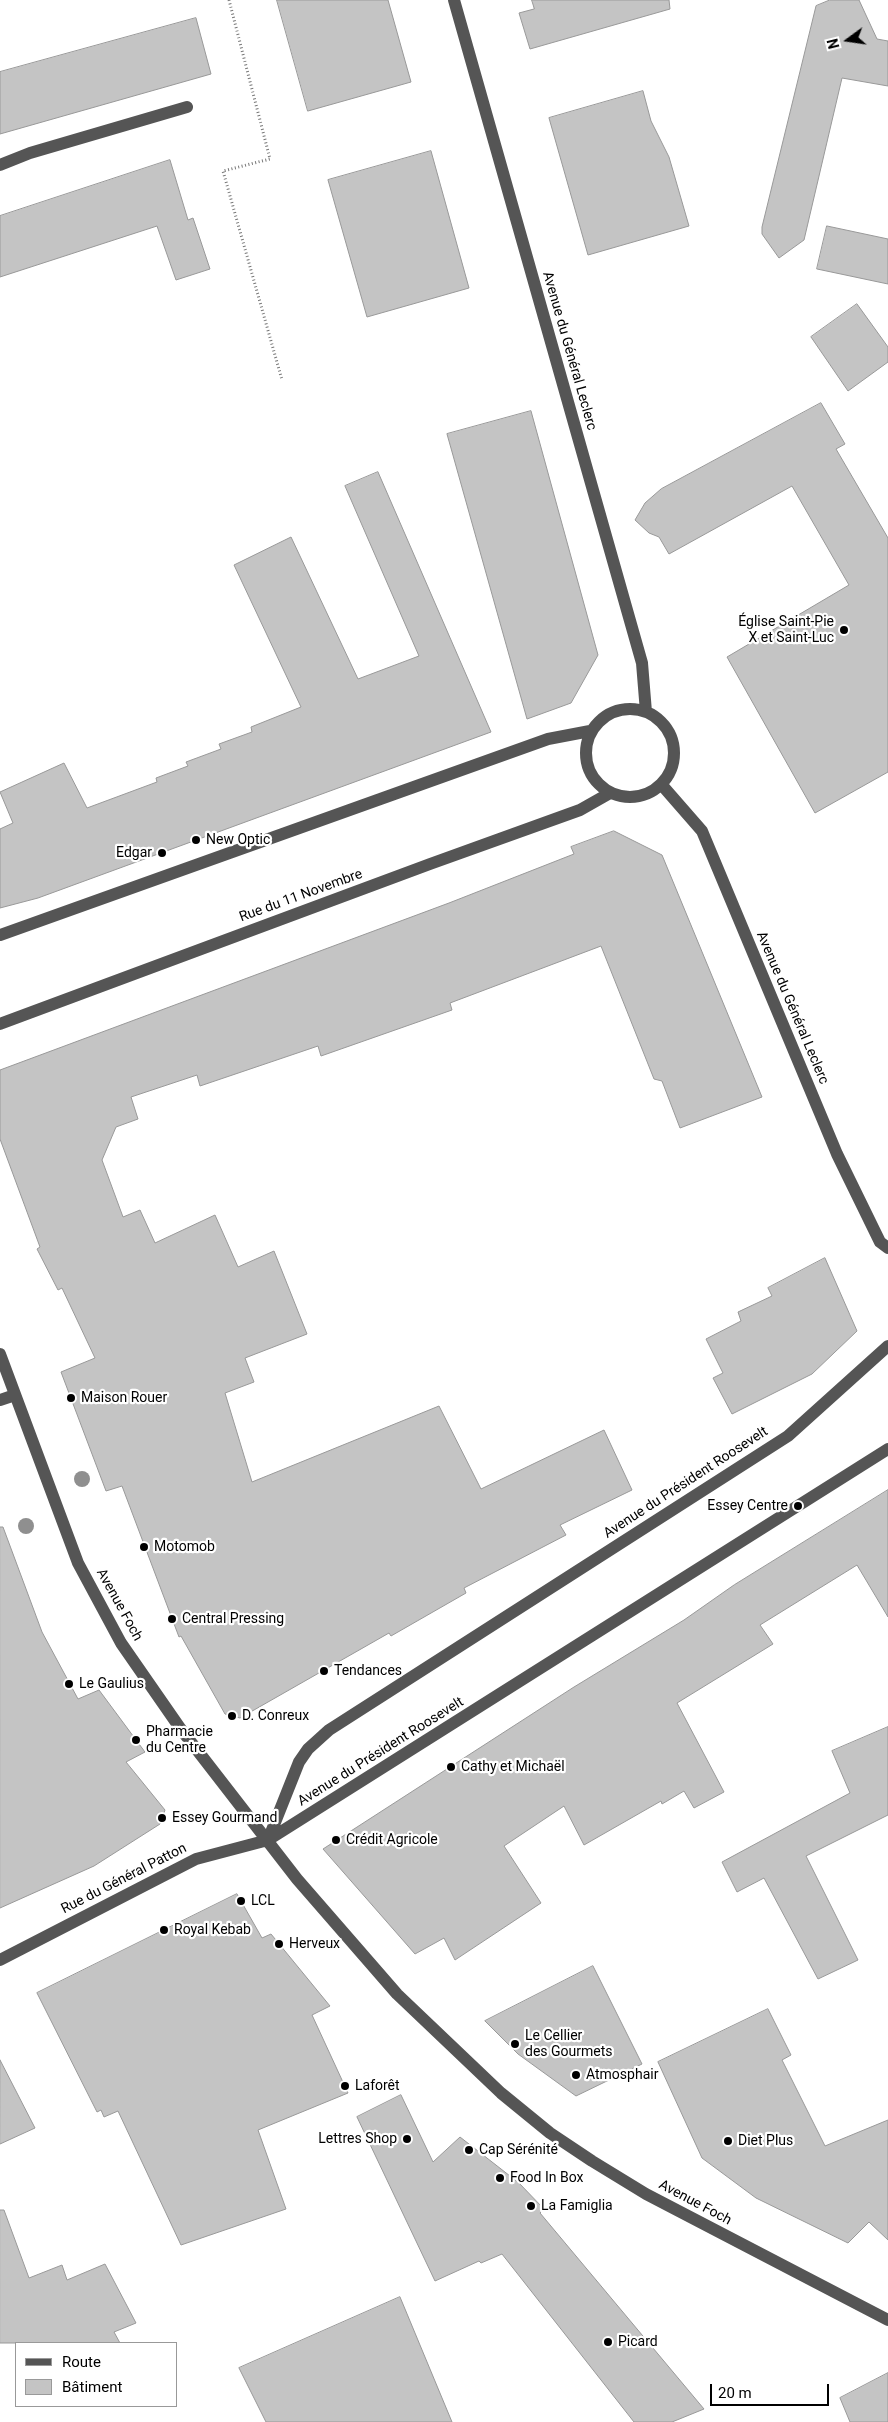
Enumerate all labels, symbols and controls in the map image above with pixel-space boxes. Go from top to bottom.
north arrow [823,15,873,65]
text: N [824,37,842,50]
street label: Avenue du Général Leclerc [538,270,600,432]
place label: Église Saint-Pie X et Saint-Luc [738,614,834,646]
marker: Église Saint-Pie X et Saint-Luc [838,624,850,636]
place label: New Optic [206,832,270,848]
marker: New Optic [190,834,202,846]
place label: Edgar [116,845,152,861]
marker: Edgar [156,847,168,859]
street label: Rue du 11 Novembre [237,866,365,926]
street label: Avenue du Général Leclerc [752,929,832,1087]
place label: Maison Rouer [81,1390,167,1406]
marker: Maison Rouer [65,1392,77,1404]
street label: Avenue du Président Roosevelt [601,1424,771,1542]
place label: Essey Centre [707,1498,788,1514]
marker: Essey Centre [792,1500,804,1512]
place label: Motomob [154,1539,215,1555]
marker: Motomob [138,1541,150,1553]
street label: Avenue Foch [92,1566,146,1644]
place label: Central Pressing [182,1611,284,1627]
marker: Central Pressing [166,1613,178,1625]
place label: Tendances [334,1663,402,1679]
marker: Tendances [318,1665,330,1677]
place label: Le Gaulius [79,1676,144,1692]
marker: Le Gaulius [63,1678,75,1690]
street label: Avenue du Président Roosevelt [295,1694,467,1810]
place label: D. Conreux [242,1708,309,1724]
marker: D. Conreux [226,1710,238,1722]
place label: Pharmacie du Centre [146,1724,213,1756]
marker: Pharmacie du Centre [130,1734,142,1746]
place label: Cathy et Michaël [461,1759,565,1775]
marker: Cathy et Michaël [445,1761,457,1773]
place label: Essey Gourmand [172,1810,277,1826]
marker: Essey Gourmand [156,1812,168,1824]
place label: Crédit Agricole [346,1832,438,1848]
marker: Crédit Agricole [330,1834,342,1846]
street label: Rue du Général Patton [58,1840,190,1918]
place label: LCL [251,1893,275,1909]
marker: LCL [235,1895,247,1907]
place label: Royal Kebab [174,1922,251,1938]
marker: Royal Kebab [158,1924,170,1936]
place label: Herveux [289,1936,340,1952]
marker: Herveux [273,1938,285,1950]
place label: Le Cellier des Gourmets [525,2028,613,2060]
marker: Le Cellier des Gourmets [509,2038,521,2050]
place label: Atmosphair [586,2067,658,2083]
marker: Atmosphair [570,2069,582,2081]
place label: Laforêt [355,2078,400,2094]
marker: Laforêt [339,2080,351,2092]
place label: Lettres Shop [318,2131,397,2147]
marker: Lettres Shop [401,2133,413,2145]
place label: Diet Plus [738,2133,793,2149]
marker: Diet Plus [722,2135,734,2147]
place label: Cap Sérénité [479,2142,558,2158]
marker: Cap Sérénité [463,2144,475,2156]
place label: Food In Box [510,2170,583,2186]
marker: Food In Box [494,2172,506,2184]
street label: Avenue Foch [656,2177,734,2229]
place label: La Famiglia [541,2198,613,2214]
marker: La Famiglia [525,2200,537,2212]
place label: Picard [618,2334,658,2350]
marker: Picard [602,2336,614,2348]
legend [15,2342,178,2407]
text: Route [62,2353,101,2371]
scale bar [713,2374,832,2406]
text: Bâtiment [62,2378,122,2396]
text: 20 m [718,2384,752,2402]

